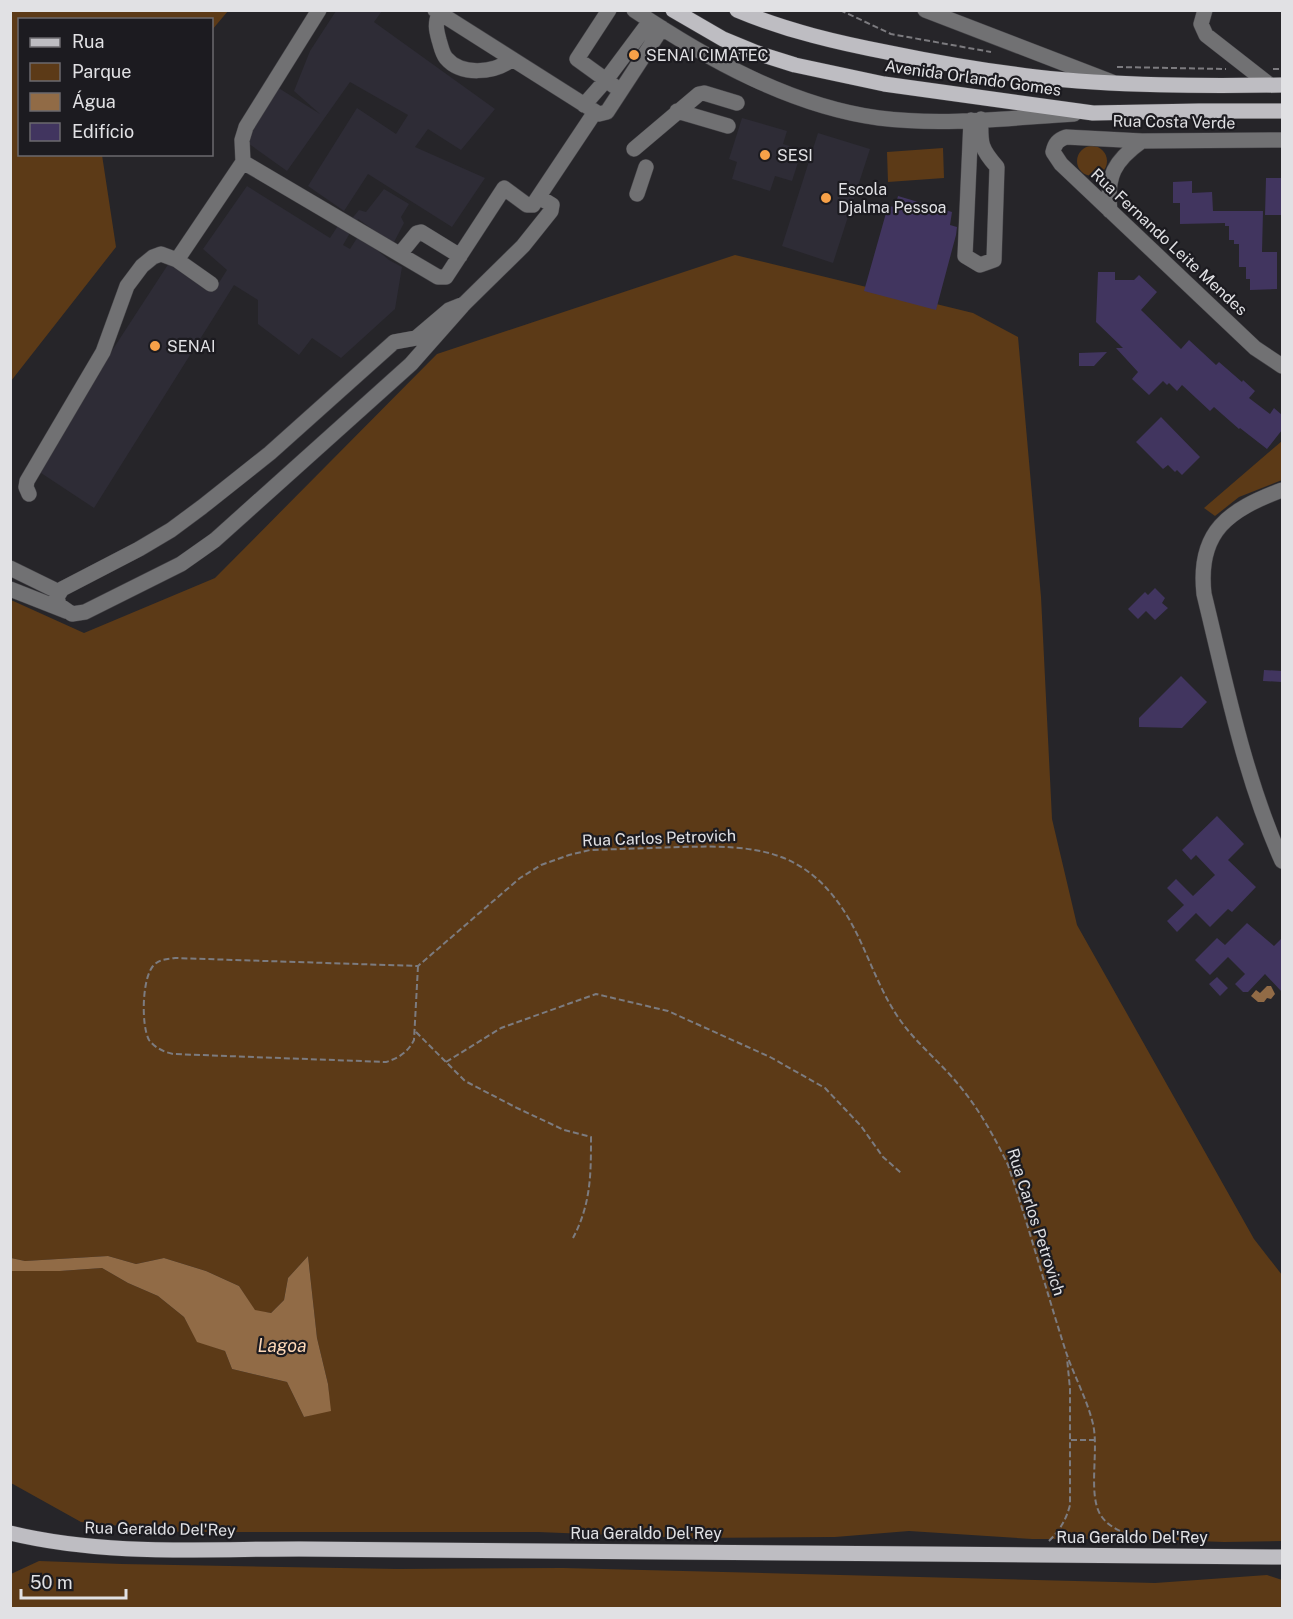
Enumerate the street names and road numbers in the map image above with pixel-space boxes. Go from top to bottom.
street label: Avenida Orlando Gomes [884,56,1062,100]
street label: Rua Costa Verde [1112,111,1236,133]
street label: Rua Fernando Leite Mendes [1087,165,1251,319]
street label: Rua Carlos Petrovich [582,826,736,850]
street label: Rua Carlos Petrovich [1003,1146,1069,1298]
street label: Rua Geraldo Del'Rey [84,1518,236,1540]
street label: Rua Geraldo Del'Rey [570,1524,722,1543]
street label: Rua Geraldo Del'Rey [1056,1528,1208,1547]

